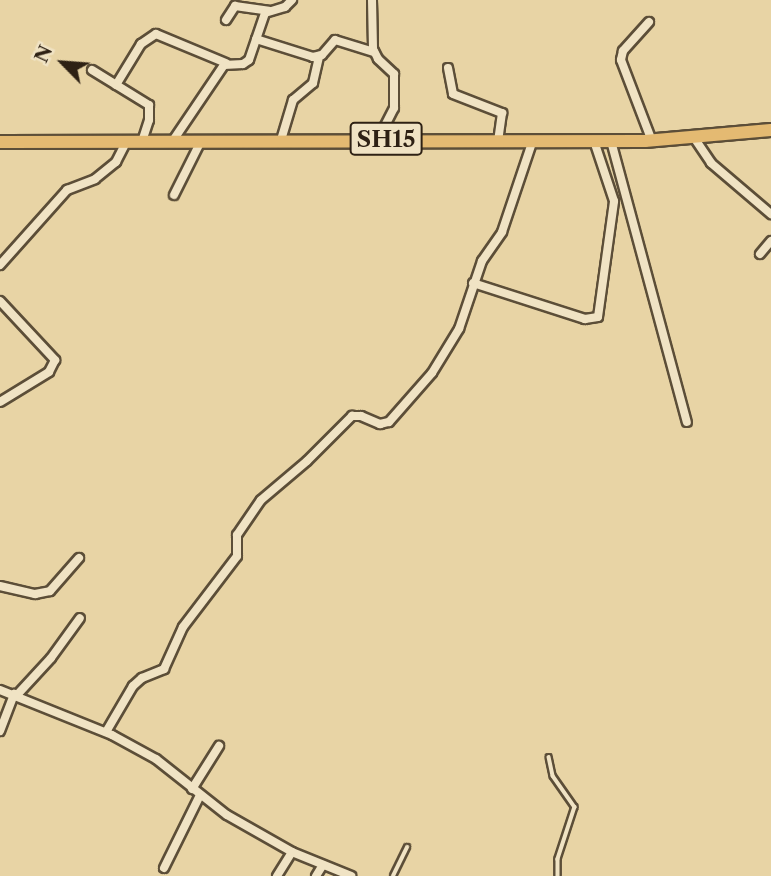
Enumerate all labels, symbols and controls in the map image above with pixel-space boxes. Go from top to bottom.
north arrow [28,28,98,98]
text: N [30,42,57,66]
road number: SH15 [349,120,423,158]

